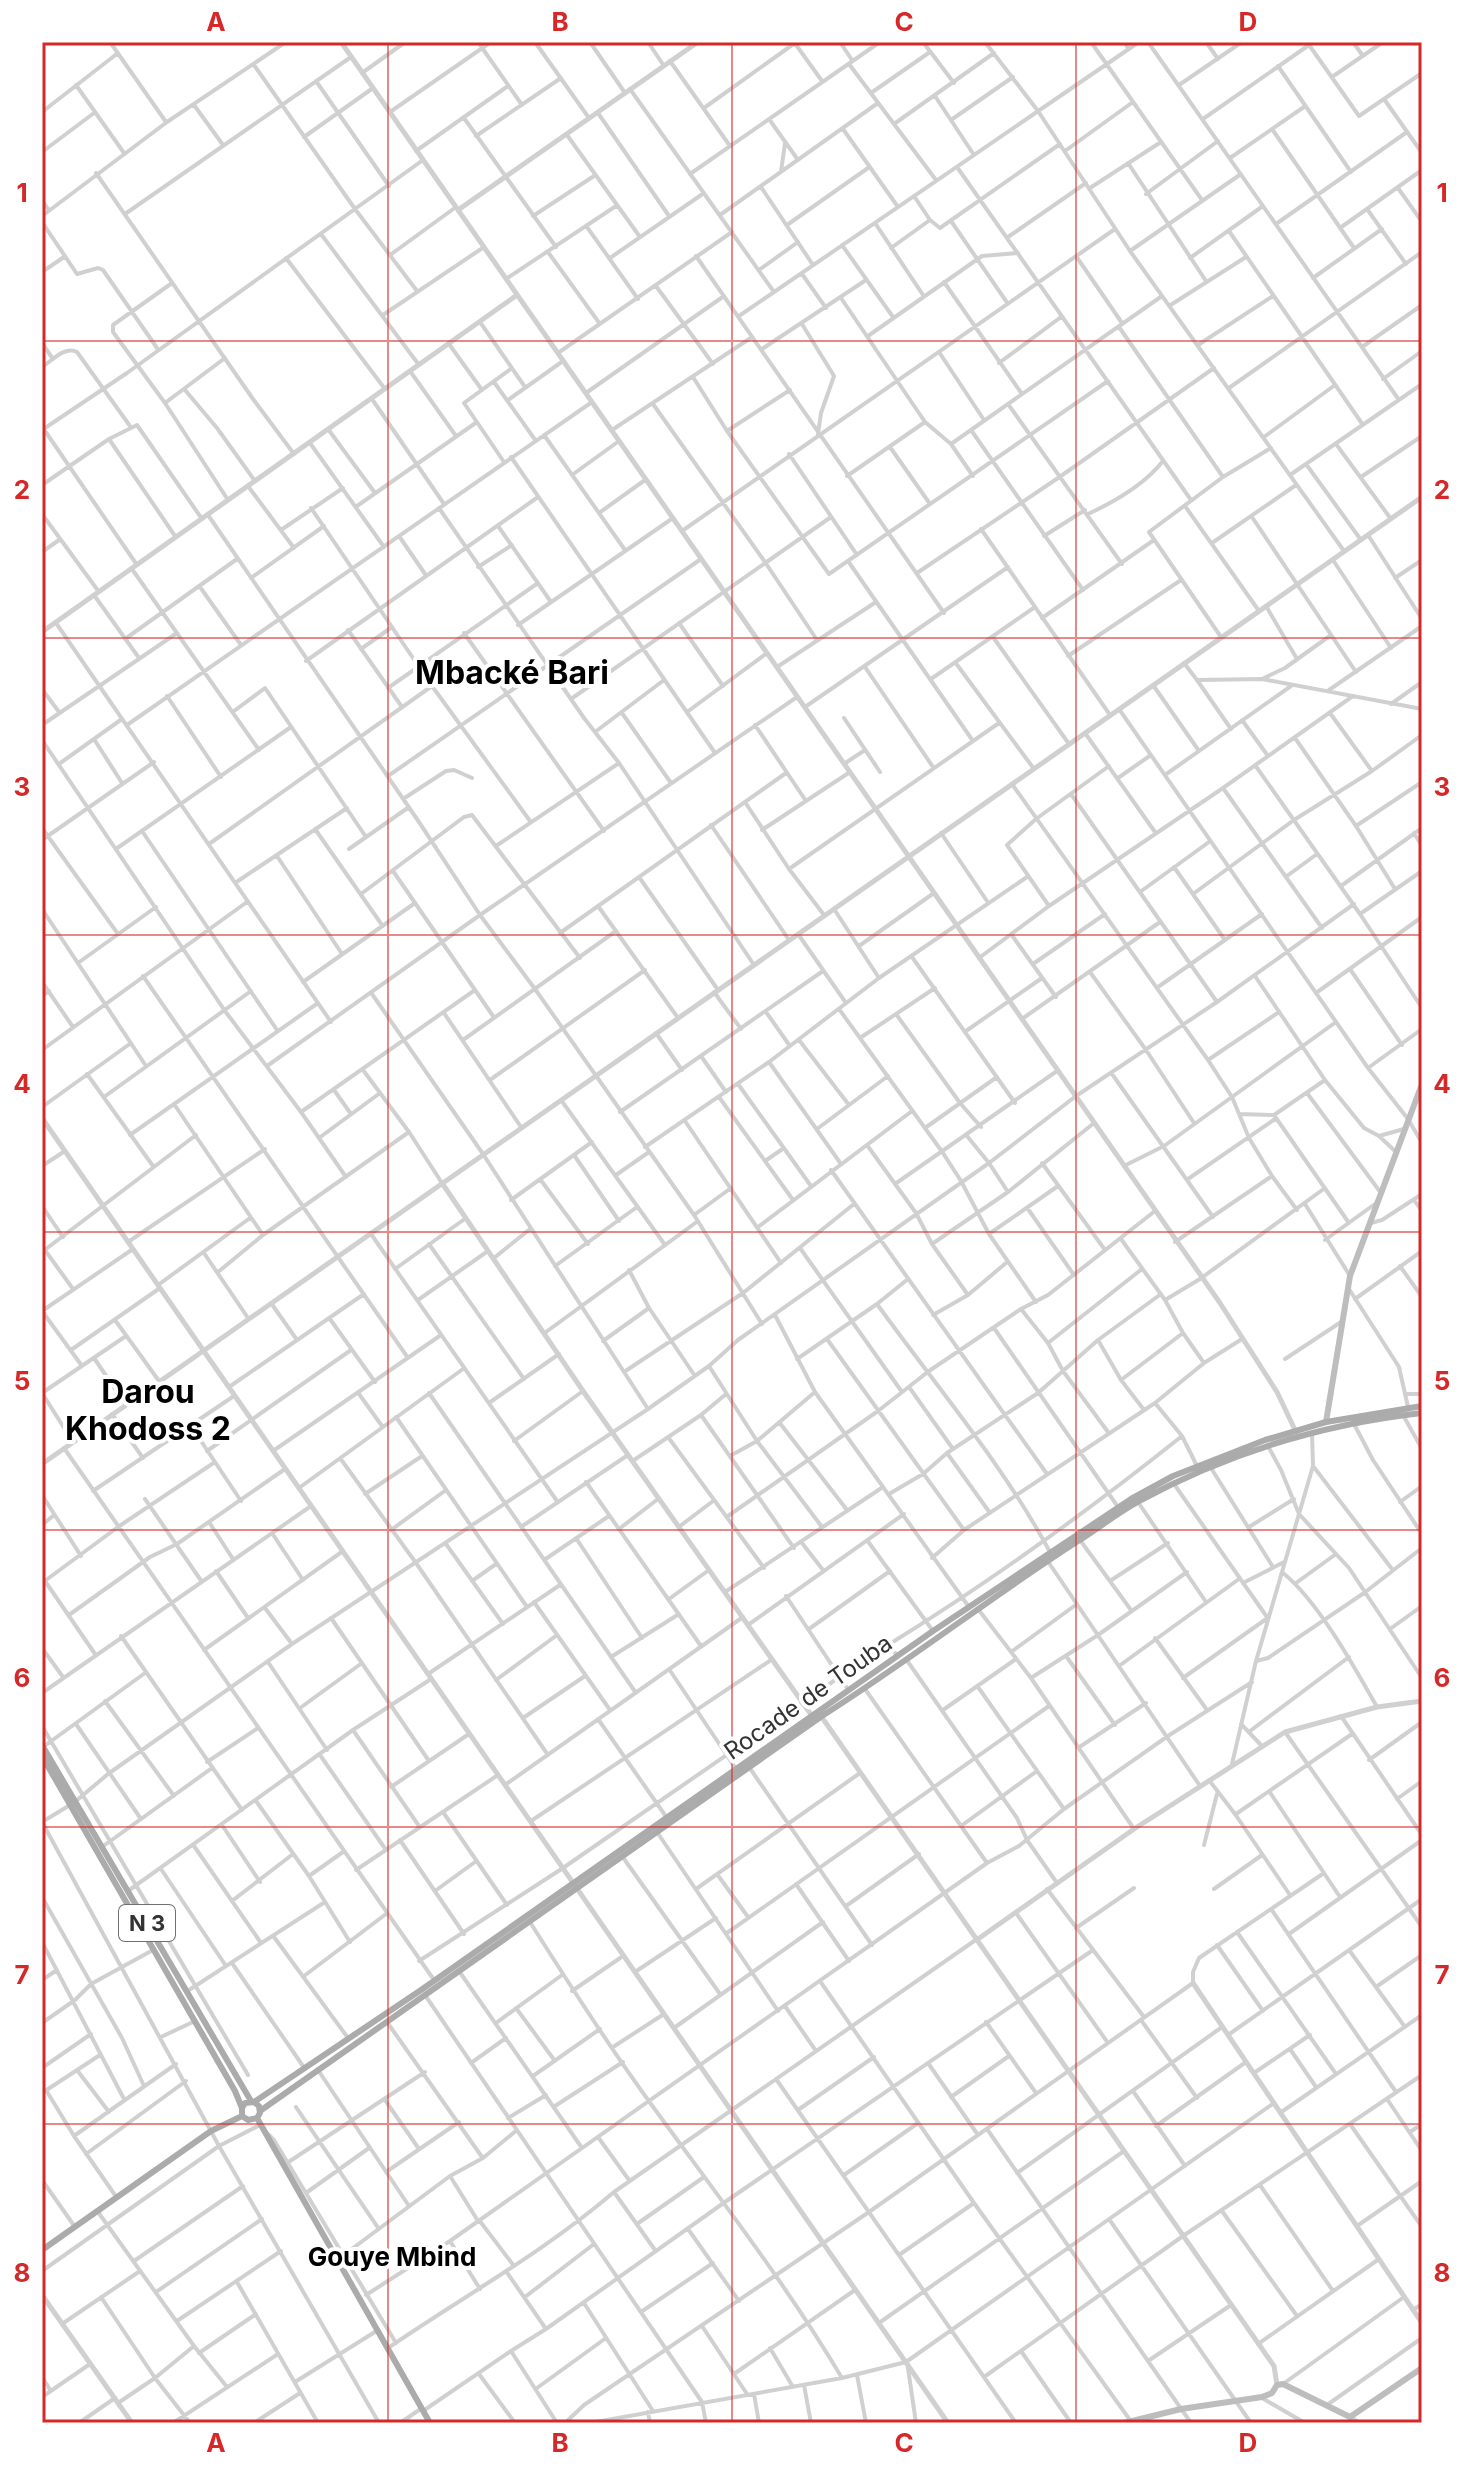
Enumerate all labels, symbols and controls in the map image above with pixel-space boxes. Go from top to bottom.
text: A [206,6,226,37]
text: B [551,6,569,37]
text: C [894,6,914,37]
text: D [1239,6,1257,37]
text: 1 [16,177,28,208]
text: 1 [1436,177,1448,208]
text: 2 [14,474,30,505]
text: 2 [1434,474,1450,505]
district label: Mbacké Bari [415,653,609,692]
text: 3 [14,771,30,802]
text: 3 [1434,771,1450,802]
text: 4 [13,1068,31,1099]
text: 4 [1433,1068,1451,1099]
text: 5 [14,1365,30,1396]
text: 5 [1434,1365,1450,1396]
district label: Darou Khodoss 2 [65,1372,231,1448]
street label: Rocade de Touba [718,1628,898,1766]
text: 6 [14,1662,30,1693]
text: 6 [1434,1662,1450,1693]
road number: N 3 [119,1905,175,1941]
text: 7 [14,1959,30,1990]
text: 7 [1434,1959,1450,1990]
district label: Gouye Mbind [308,2241,476,2272]
text: 8 [14,2257,30,2288]
text: 8 [1434,2257,1450,2288]
text: A [206,2427,226,2458]
text: B [551,2427,569,2458]
text: C [894,2427,914,2458]
text: D [1239,2427,1257,2458]

